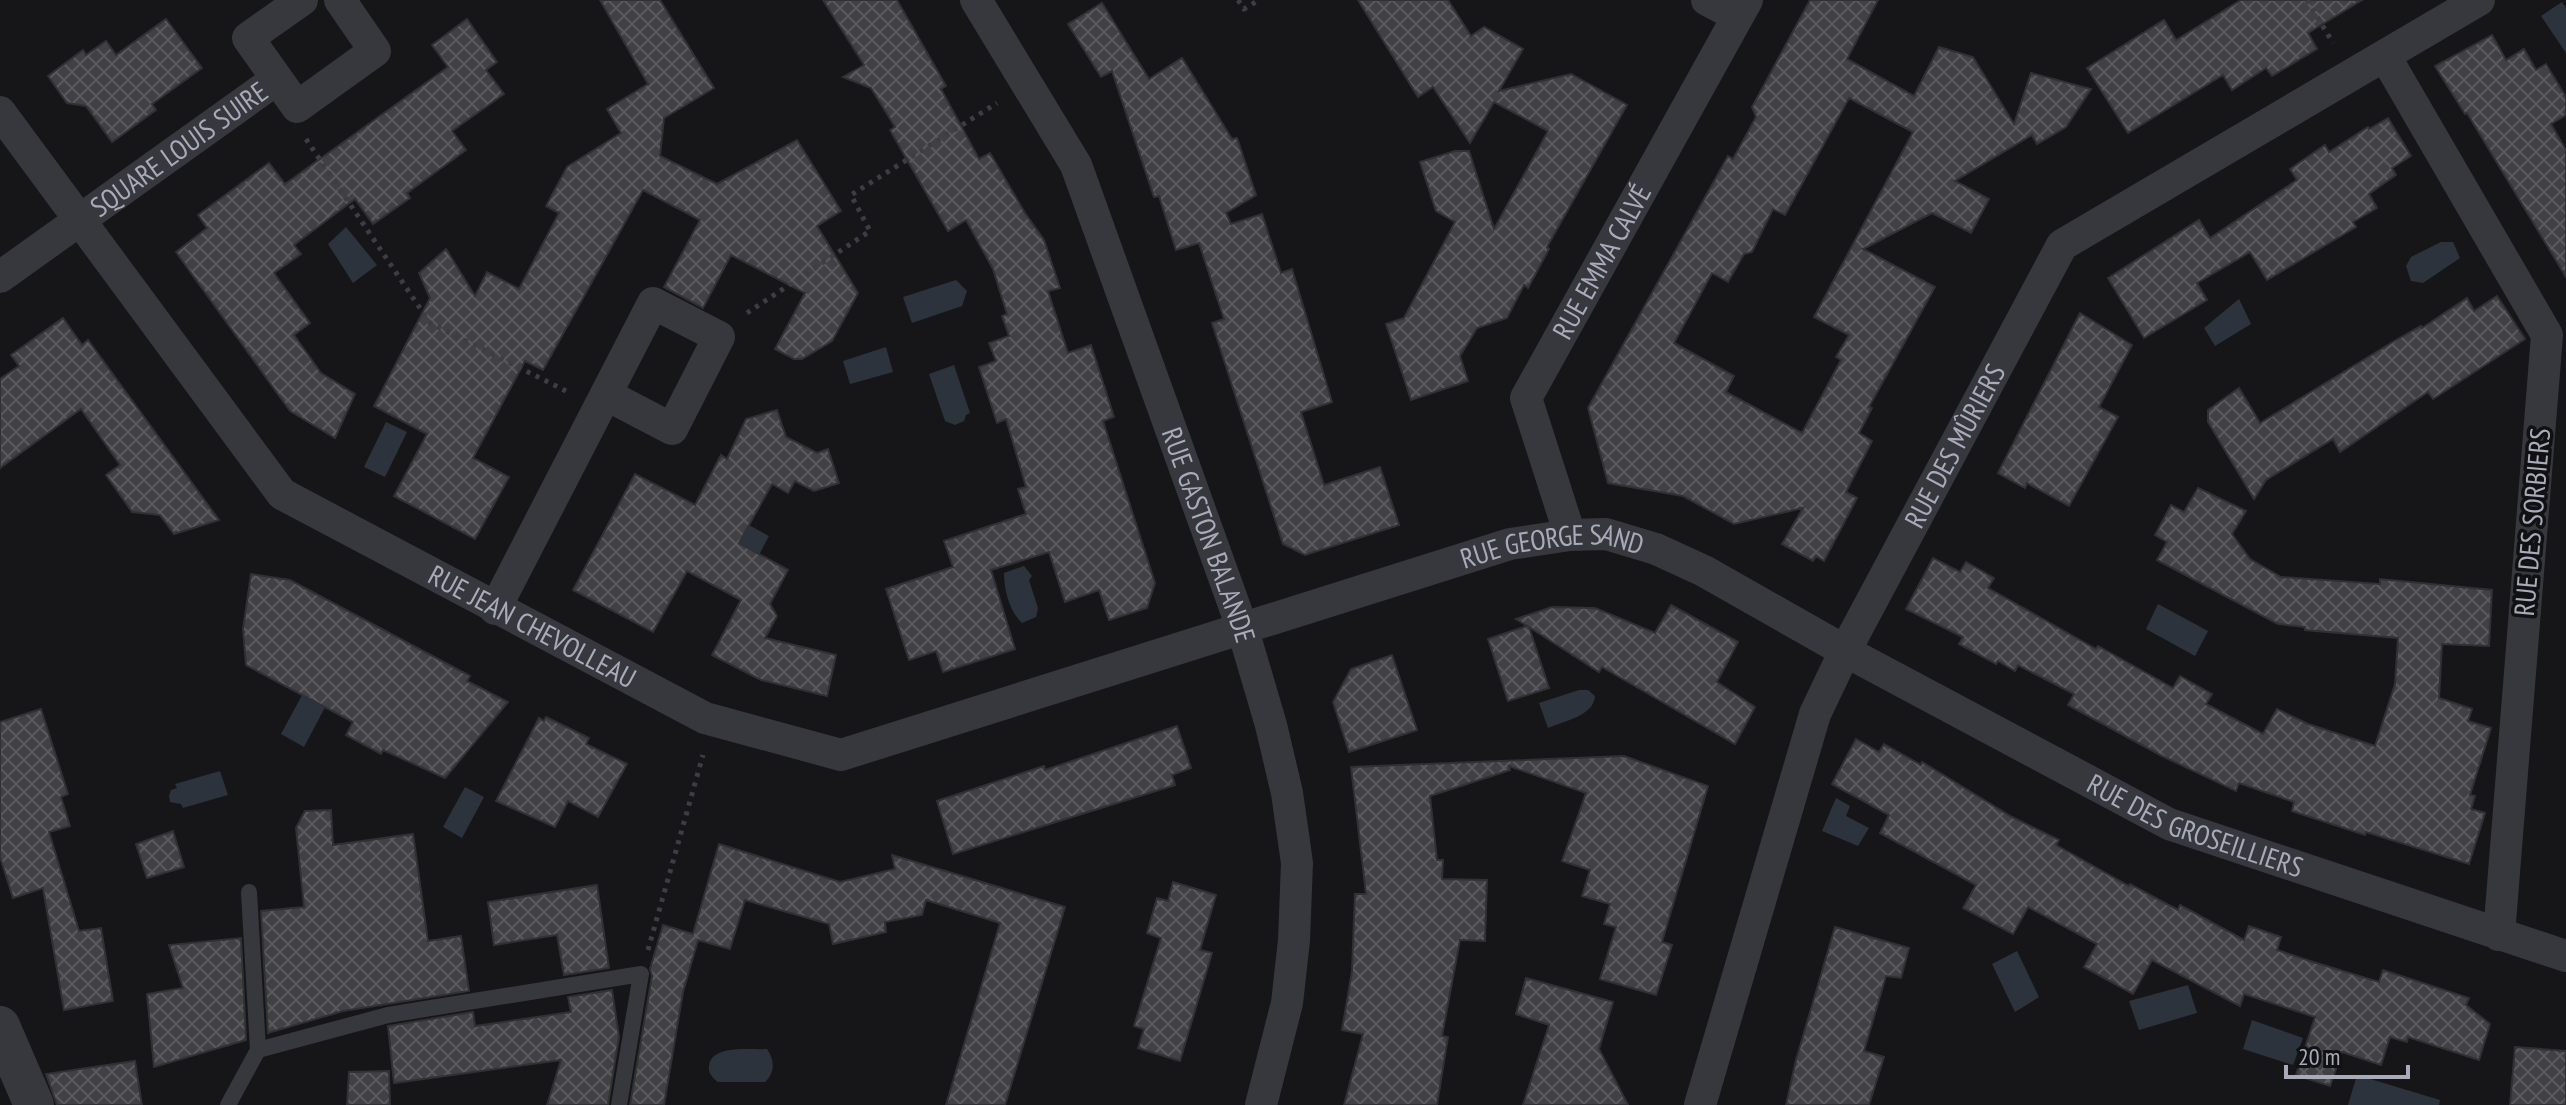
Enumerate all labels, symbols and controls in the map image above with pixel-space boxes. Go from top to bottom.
street label: SQUARE LOUIS SUIRE [83,73,275,225]
street label: RUE EMMA CALVÉ [1544,177,1659,345]
street label: RUE DES MÛRIERS [1895,357,2013,534]
street label: RUE GASTON BALANDE [1154,422,1265,647]
street label: RUE DES SORBIERS [2505,426,2558,617]
street label: RUE GEORGE SAND [1455,515,1649,577]
street label: RUE JEAN CHEVOLLEAU [422,556,643,696]
street label: RUE DES GROSEILLIERS [2081,765,2308,885]
scale bar [2286,1029,2408,1079]
text: 20 m [2298,1041,2340,1072]

